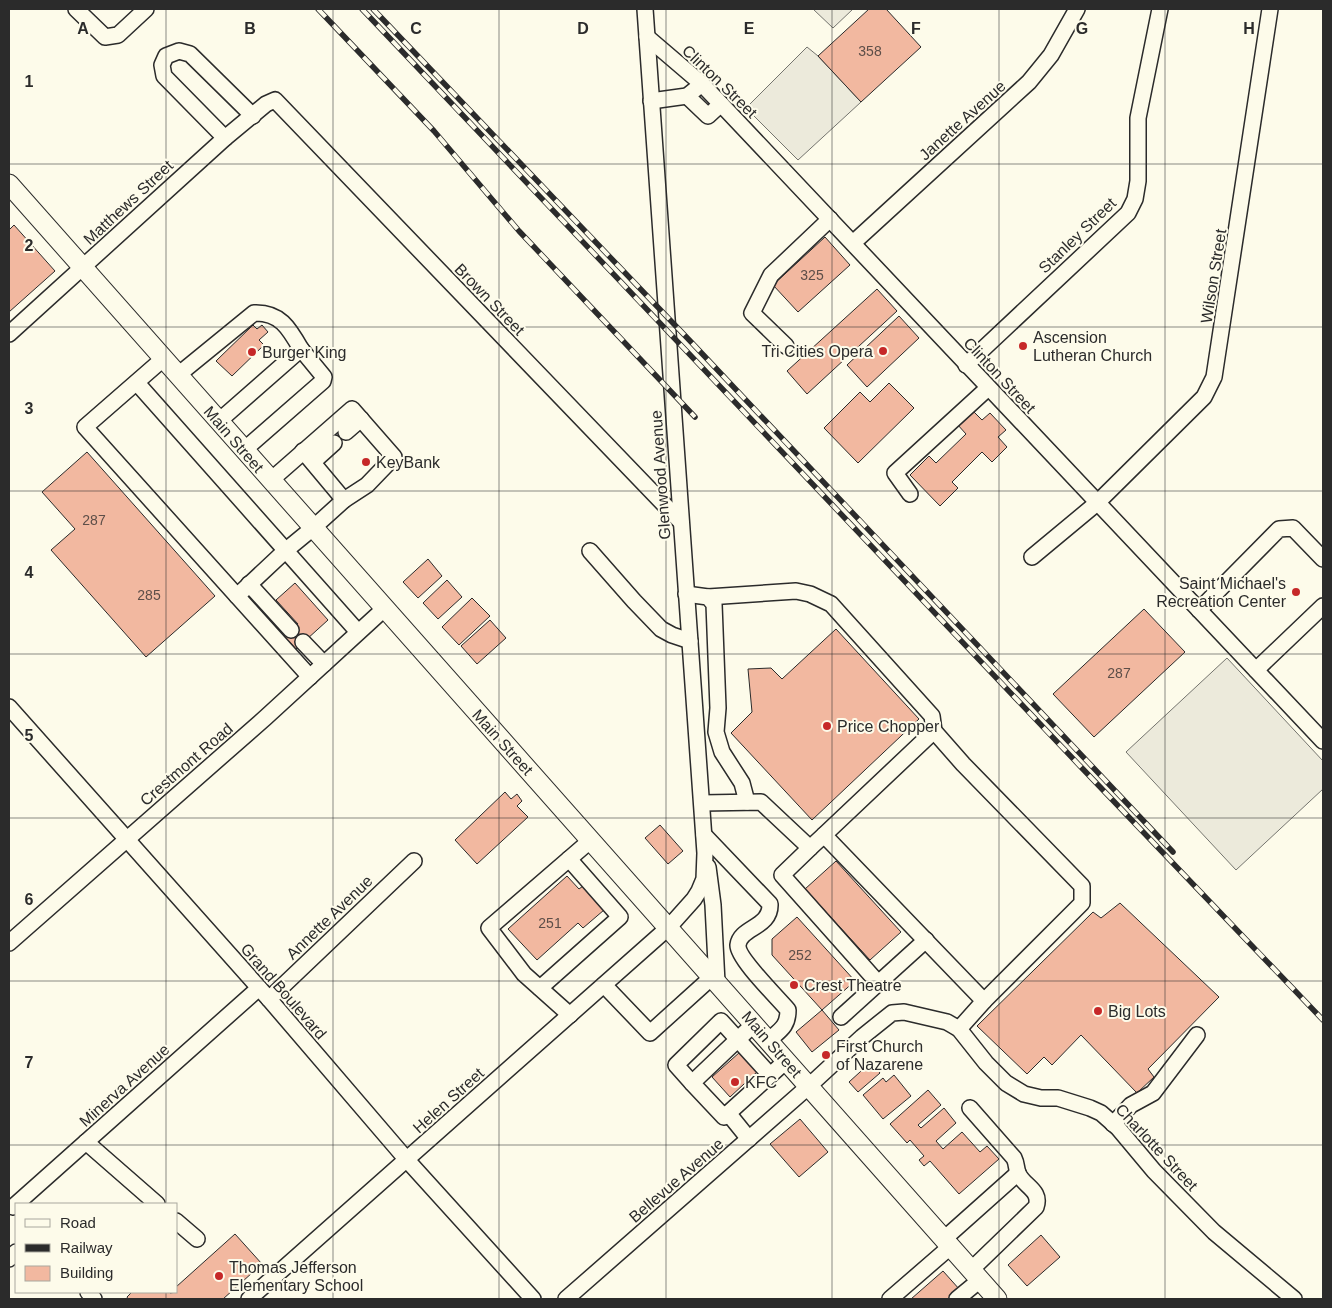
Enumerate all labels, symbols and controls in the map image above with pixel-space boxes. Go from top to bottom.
text: A [77,20,89,37]
text: B [244,20,256,37]
text: C [410,20,422,37]
text: D [577,20,589,37]
text: E [744,20,755,37]
text: F [911,20,921,37]
text: G [1076,20,1088,37]
text: H [1243,20,1255,37]
street label: Clinton Street [679,42,761,122]
house number: 358 [858,43,882,59]
text: 1 [25,73,34,90]
street label: Janette Avenue [916,77,1009,164]
street label: Matthews Street [80,156,177,248]
street label: Stanley Street [1035,194,1120,276]
street label: Wilson Street [1198,227,1229,324]
text: 2 [25,237,34,254]
street label: Brown Street [451,260,528,339]
house number: 325 [800,267,824,283]
place label: Ascension Lutheran Church [1033,329,1152,364]
street label: Clinton Street [960,334,1039,417]
marker: Ascension Lutheran Church [1017,340,1029,352]
place label: Tri Cities Opera [762,343,873,360]
place label: Burger King [262,344,347,361]
marker: Tri Cities Opera [877,345,889,357]
marker: Burger King [246,346,258,358]
text: 3 [25,400,34,417]
street label: Main Street [200,403,267,476]
street label: Glenwood Avenue [647,410,673,540]
place label: KeyBank [376,454,441,471]
marker: KeyBank [360,456,372,468]
house number: 287 [82,512,106,528]
text: 4 [25,564,34,581]
place label: Saint Michael's Recreation Center [1156,575,1287,610]
marker: Saint Michael's Recreation Center [1290,586,1302,598]
house number: 285 [137,587,161,603]
house number: 287 [1107,665,1131,681]
street label: Main Street [469,706,537,779]
place label: Price Chopper [837,718,940,735]
street label: Crestmont Road [137,720,236,809]
marker: Price Chopper [821,720,833,732]
text: 5 [25,727,34,744]
street label: Annette Avenue [283,872,376,963]
text: 6 [25,891,34,908]
house number: 251 [538,915,562,931]
street label: Grand Boulevard [238,940,330,1043]
house number: 252 [788,947,812,963]
place label: Crest Theatre [804,977,902,994]
marker: Crest Theatre [788,979,800,991]
place label: Big Lots [1108,1003,1166,1020]
marker: Big Lots [1092,1005,1104,1017]
street label: Main Street [738,1008,805,1081]
place label: First Church of Nazarene [836,1038,923,1073]
street label: Minerva Avenue [76,1041,173,1130]
marker: First Church of Nazarene [820,1049,832,1061]
text: 7 [25,1054,34,1071]
street label: Helen Street [410,1064,487,1136]
place label: KFC [745,1074,777,1091]
marker: KFC [729,1076,741,1088]
street label: Charlotte Street [1112,1101,1201,1195]
street label: Bellevue Avenue [626,1135,727,1226]
legend [15,1203,178,1293]
text: Road [60,1214,96,1231]
text: Railway [60,1239,113,1256]
place label: Thomas Jefferson Elementary School [229,1259,363,1294]
text: Building [60,1264,113,1281]
marker: Thomas Jefferson Elementary School [213,1270,225,1282]

